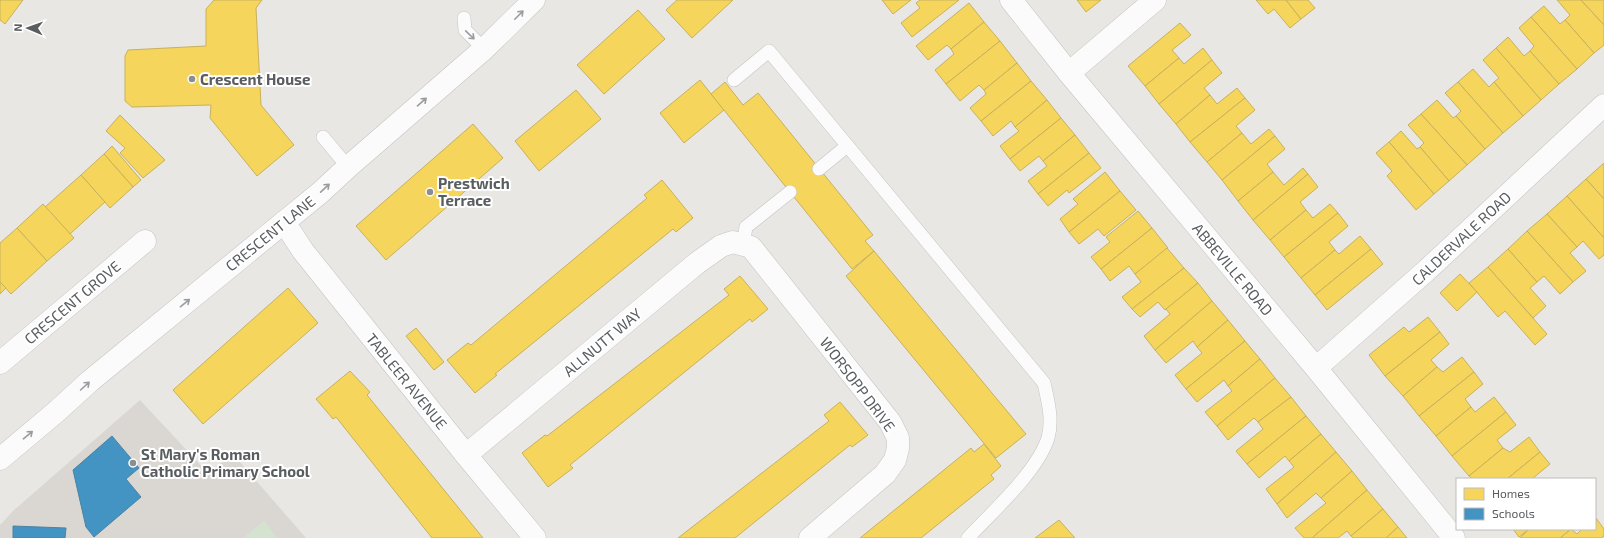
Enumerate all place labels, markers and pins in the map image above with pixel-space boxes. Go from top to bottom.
place label: Crescent House [200,70,310,88]
marker: Crescent House [187,74,197,84]
place label: Prestwich Terrace [438,174,510,209]
marker: Prestwich Terrace [425,187,435,197]
place label: St Mary's Roman Catholic Primary School [141,445,310,481]
marker: St Mary's Roman Catholic Primary School [128,458,138,468]

